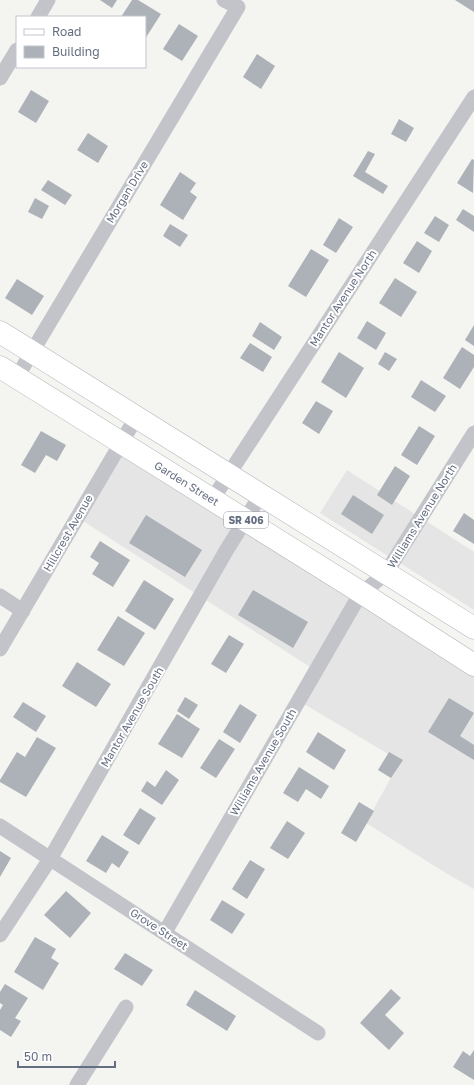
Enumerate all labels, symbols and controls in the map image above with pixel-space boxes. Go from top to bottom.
legend [16,16,146,68]
text: Road [52,24,81,39]
text: Building [52,44,100,59]
street label: Morgan Drive [103,158,150,225]
street label: Mantor Avenue North [306,247,379,348]
street label: Garden Street [152,458,221,508]
street label: Williams Avenue North [384,461,459,570]
street label: Hillcrest Avenue [40,492,95,574]
road number: SR 406 [224,512,268,528]
street label: Mantor Avenue South [98,664,166,769]
street label: Williams Avenue South [227,706,298,817]
street label: Grove Street [128,905,190,952]
scale bar [18,1043,115,1069]
text: 50 m [24,1049,52,1064]

